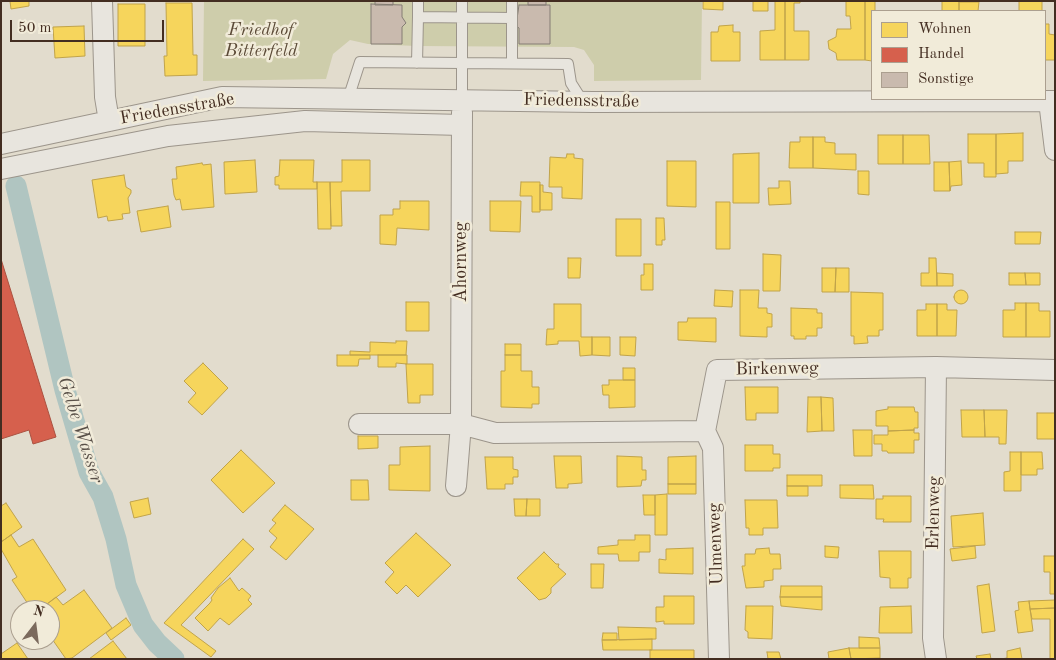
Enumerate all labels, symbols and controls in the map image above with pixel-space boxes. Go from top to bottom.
scale bar [12,10,166,42]
legend [871,10,1046,100]
park label: Friedhof Bitterfeld [225,19,297,62]
text: 50 m [18,21,52,36]
text: Wohnen [918,22,971,37]
text: Handel [918,47,964,62]
text: Sonstige [918,72,974,87]
street label: Friedensstraße [118,88,236,130]
street label: Friedensstraße [523,89,639,113]
street label: Ahornweg [450,222,472,302]
street label: Birkenweg [735,357,819,381]
water label: Gelbe Wasser [52,374,108,486]
street label: Erlenweg [923,476,945,550]
street label: Ulmenweg [704,503,728,585]
north arrow [10,600,60,650]
text: N [32,603,46,620]

